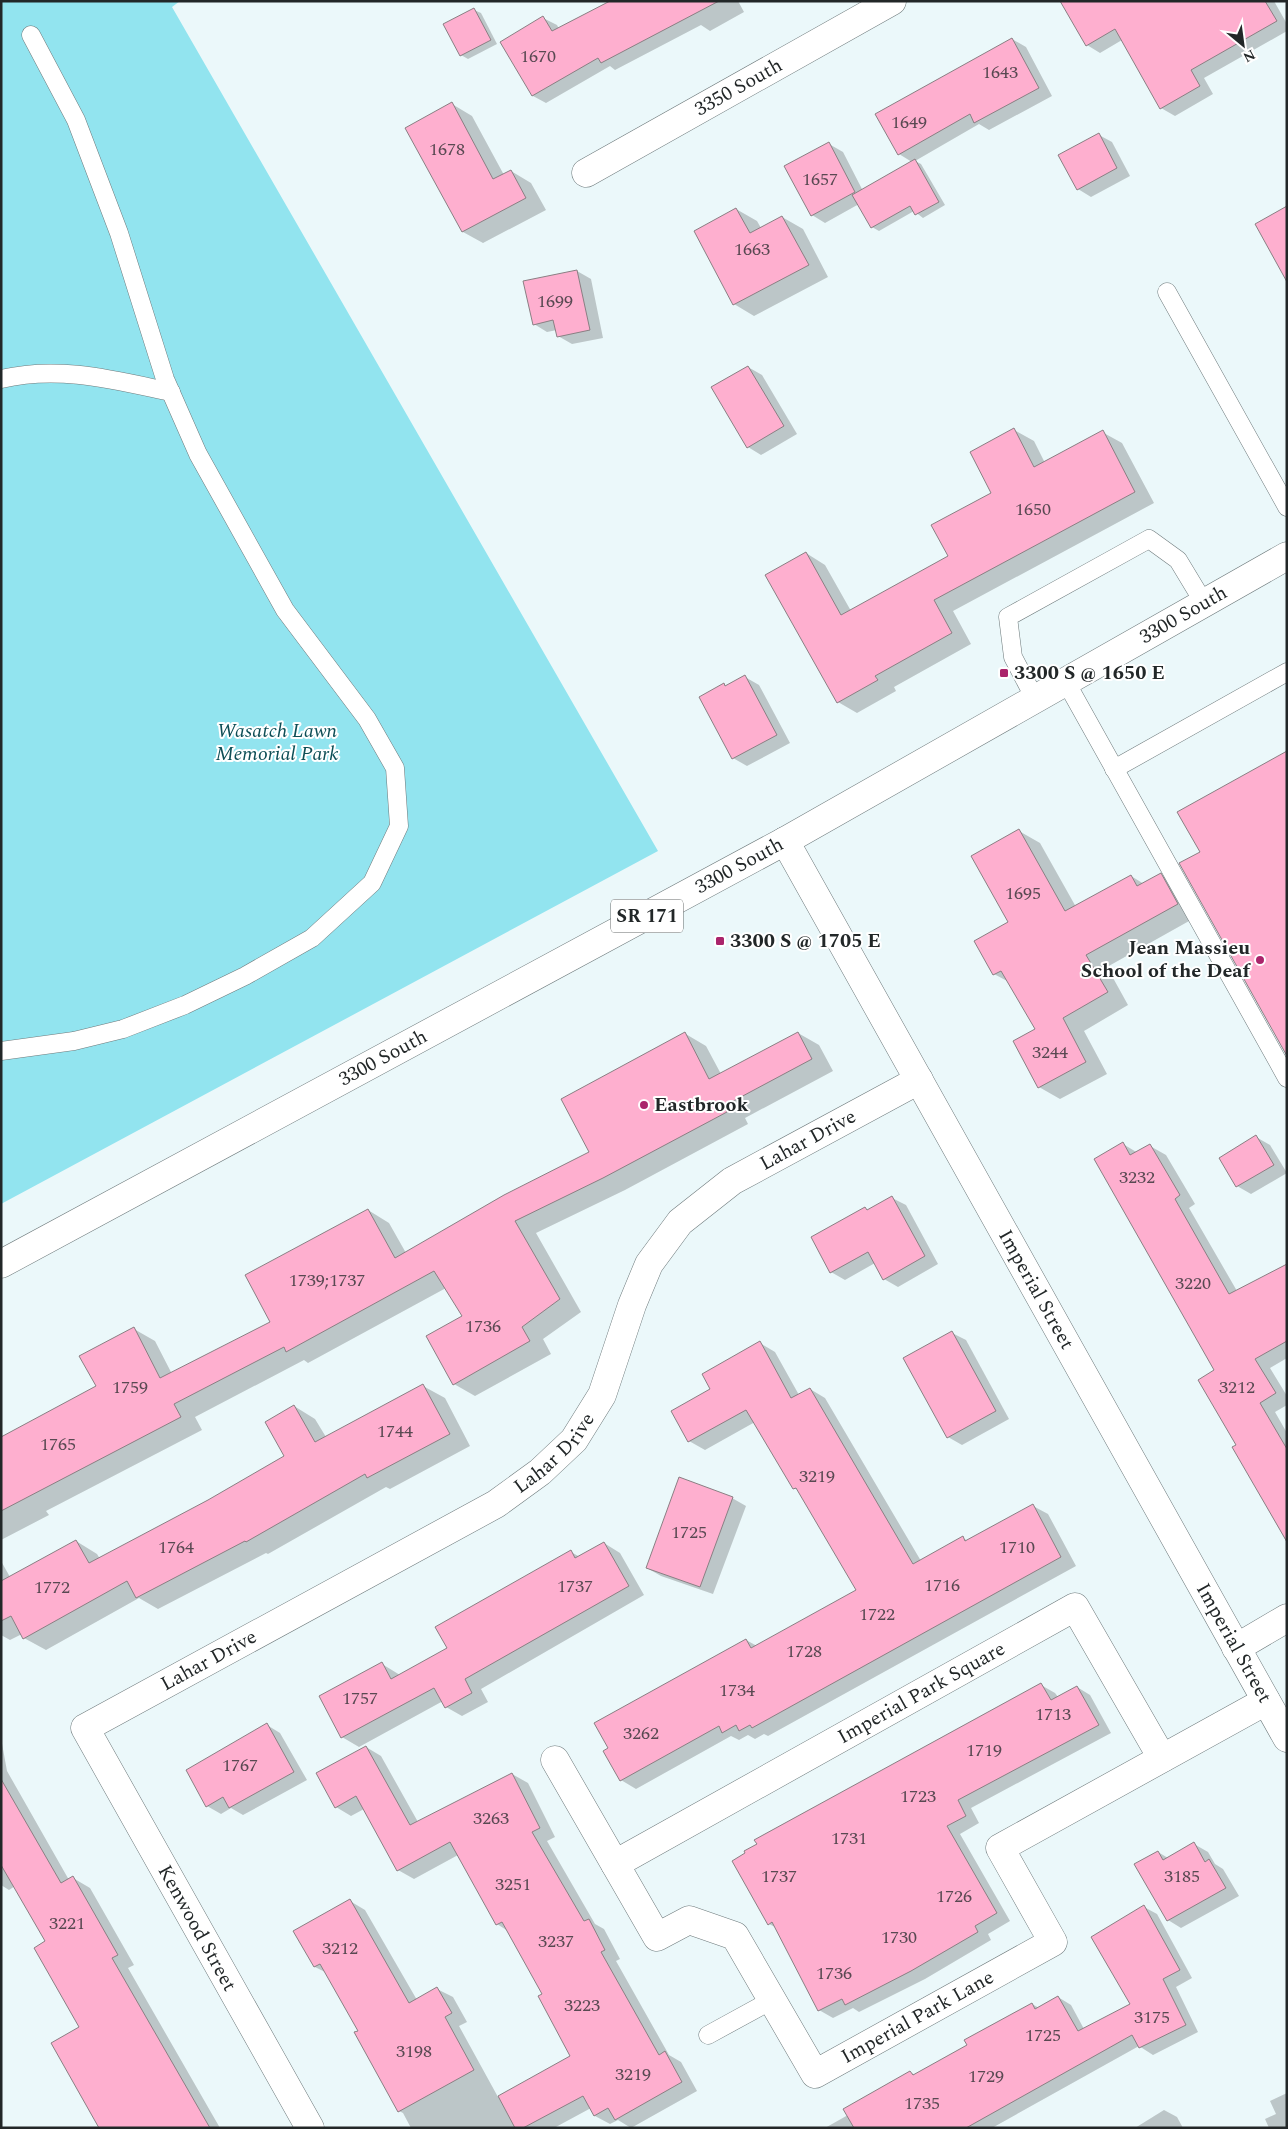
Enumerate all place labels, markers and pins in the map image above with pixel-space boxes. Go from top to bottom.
place label: 3300 S @ 1650 E [1014,658,1165,688]
marker: 3300 S @ 1650 E [998,667,1010,679]
place label: 3300 S @ 1705 E [730,926,881,956]
place label: Jean Massieu School of the Deaf [1081,933,1252,986]
marker: 3300 S @ 1705 E [714,935,726,947]
marker: Jean Massieu School of the Deaf [1254,954,1266,966]
place label: Eastbrook [654,1090,749,1120]
marker: Eastbrook [638,1099,650,1111]

